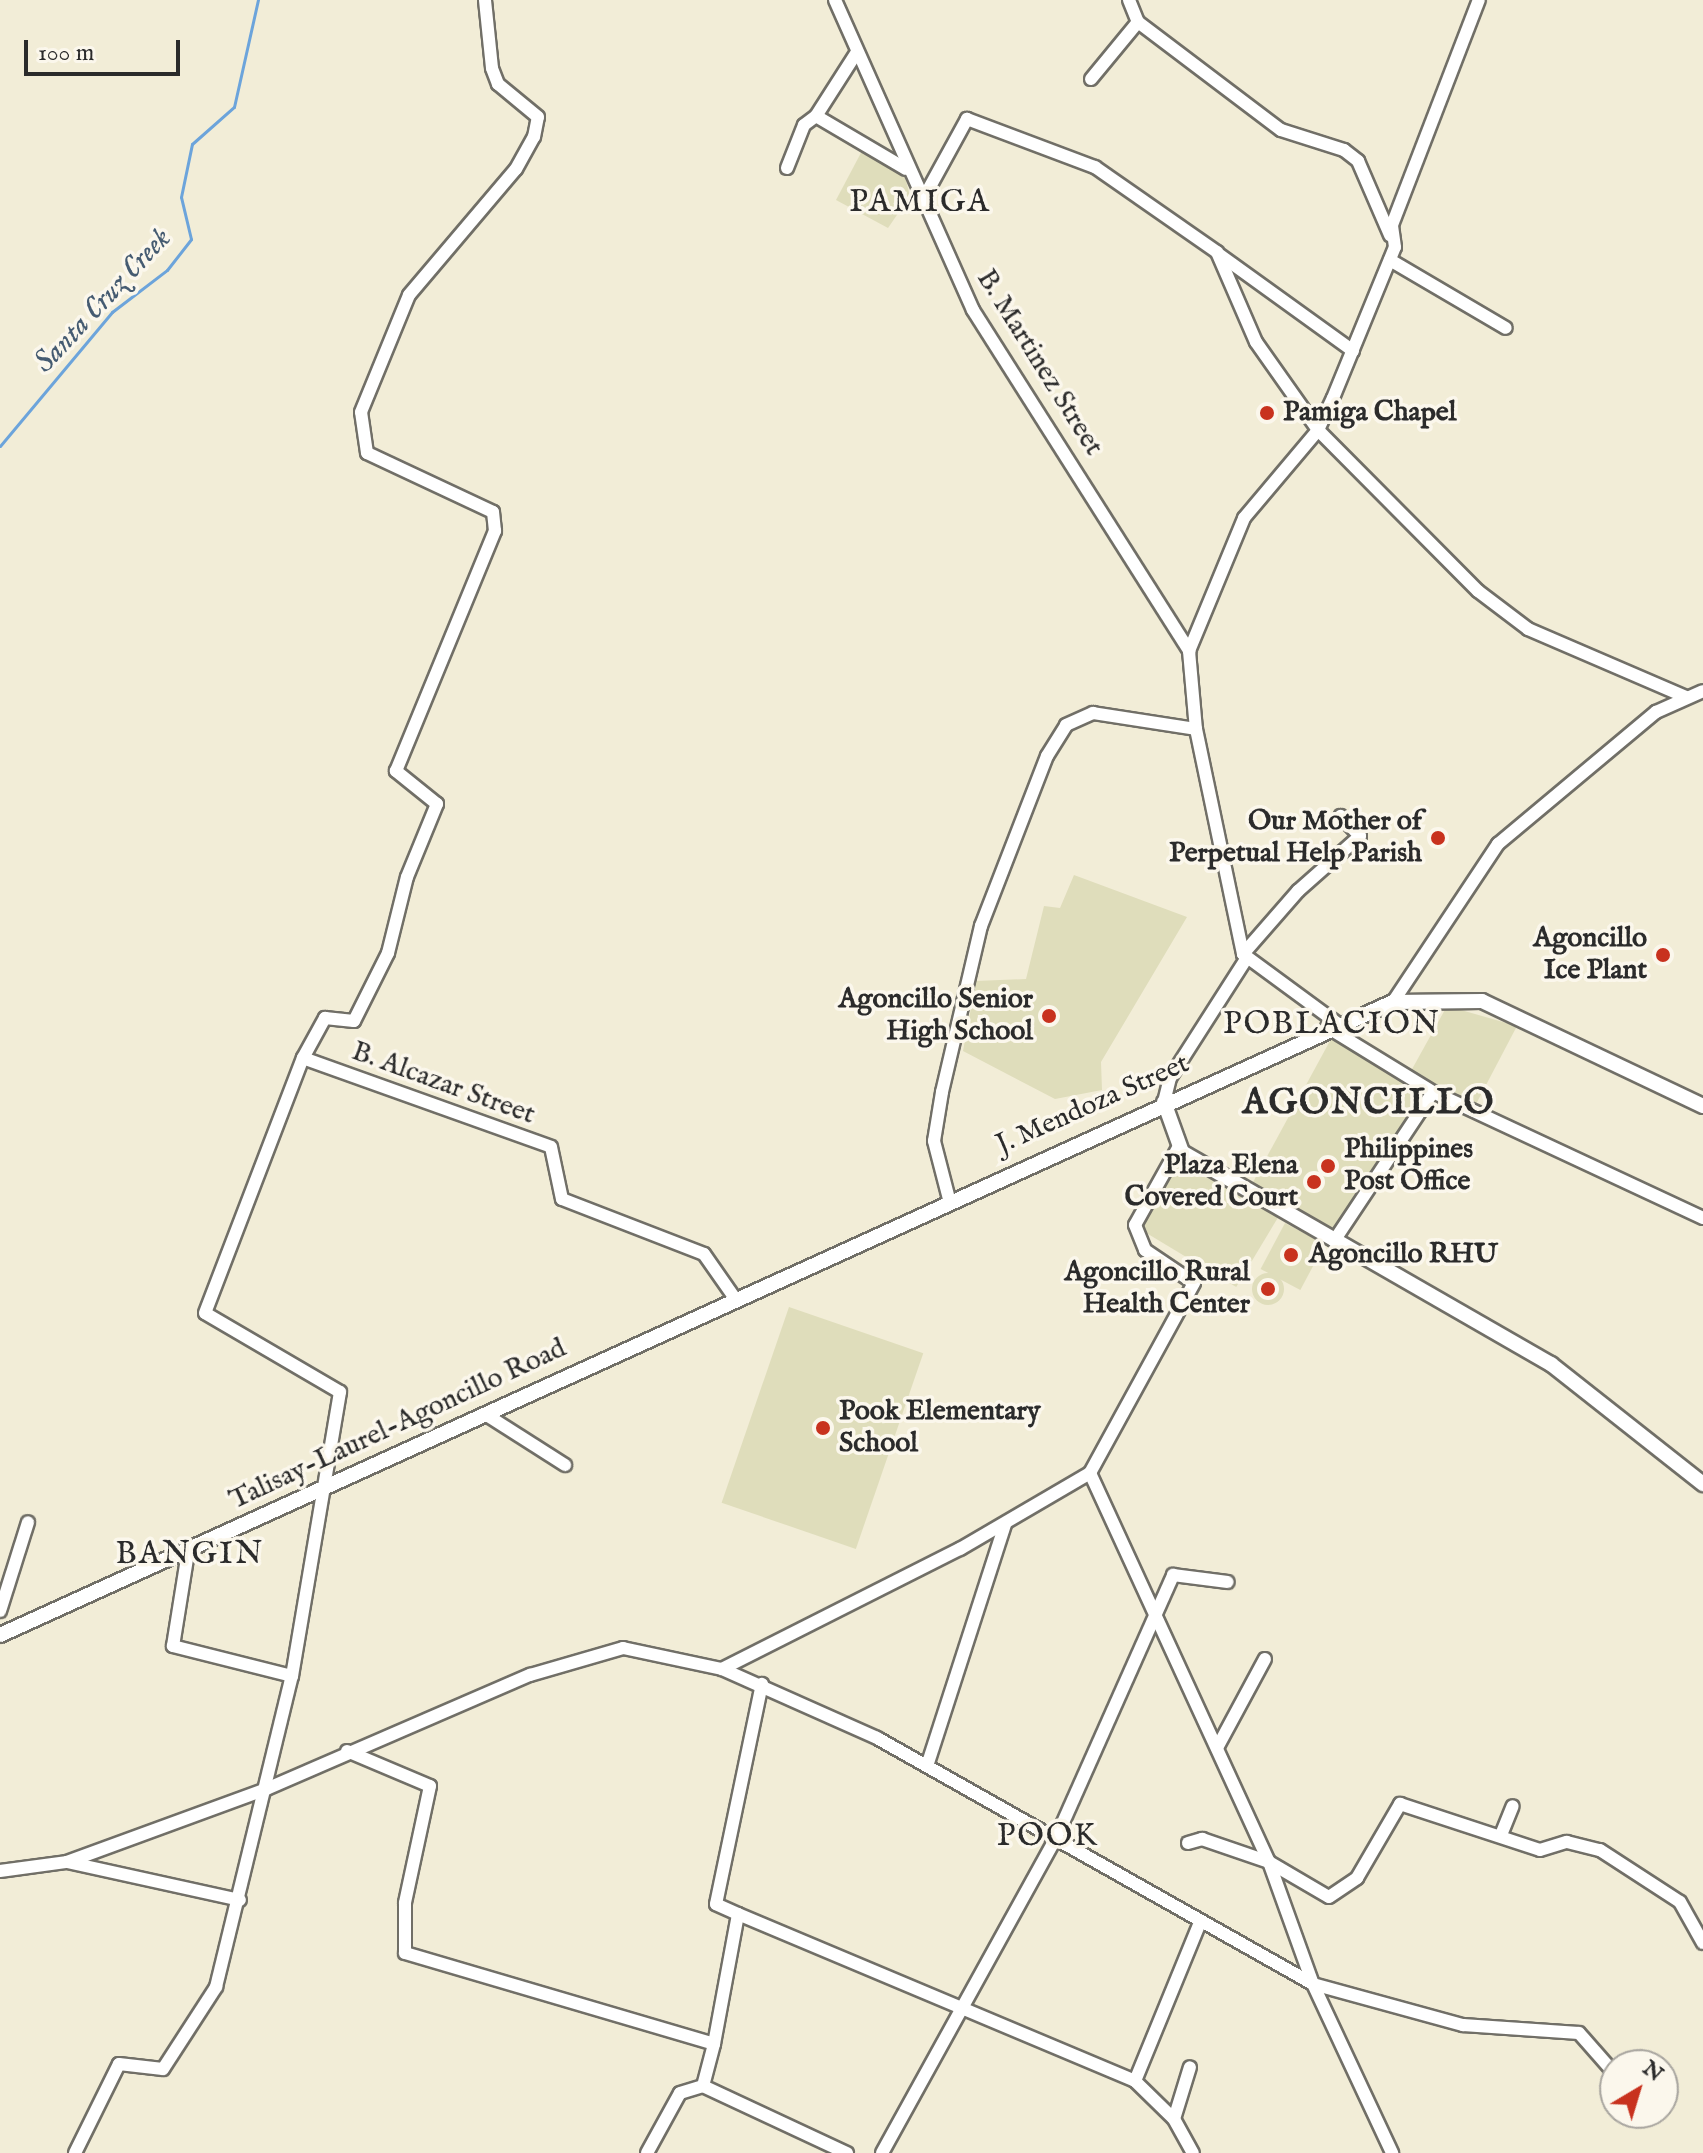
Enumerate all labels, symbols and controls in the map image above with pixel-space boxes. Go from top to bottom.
scale bar [28,24,184,74]
text: 100 m [38,38,94,69]
district label: PAMIGA [849,184,991,222]
water label: Santa Cruz Creek [27,221,179,381]
street label: B. Martinez Street [968,264,1110,462]
place label: Pamiga Chapel [1283,396,1456,430]
marker: Pamiga Chapel [1258,404,1276,422]
place label: Our Mother of Perpetual Help Parish [1169,805,1422,871]
marker: Our Mother of Perpetual Help Parish [1429,829,1447,847]
place label: Agoncillo Ice Plant [1533,922,1647,988]
marker: Agoncillo Ice Plant [1654,946,1672,964]
place label: Agoncillo Senior High School [838,983,1033,1049]
district label: POBLACION [1223,1006,1441,1044]
marker: Agoncillo Senior High School [1040,1007,1058,1025]
street label: B. Alcazar Street [347,1035,539,1133]
street label: J. Mendoza Street [991,1047,1195,1163]
district label: AGONCILLO [1243,1082,1495,1126]
place label: Philippines Post Office [1344,1133,1473,1199]
place label: Plaza Elena Covered Court [1124,1149,1298,1215]
marker: Philippines Post Office [1319,1157,1337,1175]
marker: Plaza Elena Covered Court [1305,1173,1323,1191]
place label: Agoncillo RHU [1309,1238,1498,1272]
marker: Agoncillo RHU [1280,1244,1302,1266]
place label: Agoncillo Rural Health Center [1064,1256,1250,1322]
marker: Agoncillo Rural Health Center [1257,1278,1279,1300]
street label: Talisay-Laurel-Agoncillo Road [224,1332,572,1518]
place label: Pook Elementary School [839,1395,1041,1461]
marker: Pook Elementary School [814,1419,832,1437]
district label: BANGIN [116,1536,264,1574]
district label: POOK [997,1818,1099,1856]
north arrow [1599,2049,1679,2129]
text: N [1636,2055,1669,2089]

